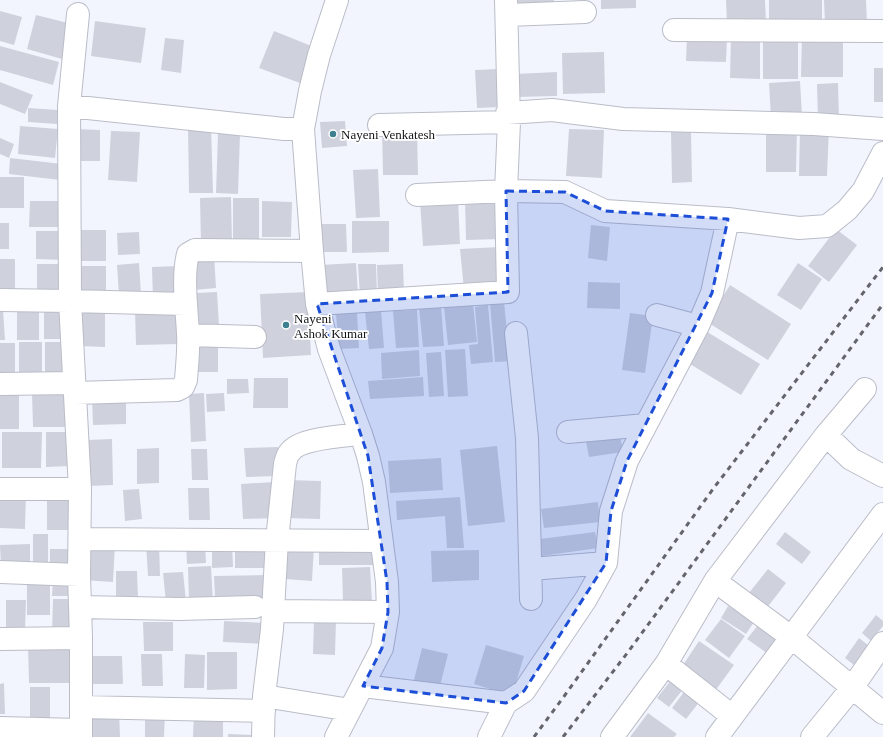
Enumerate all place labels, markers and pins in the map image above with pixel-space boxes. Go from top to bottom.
place label: Nayeni Venkatesh [341,127,435,142]
marker: Nayeni Venkatesh [328,129,338,139]
place label: Nayeni Ashok Kumar [294,311,368,341]
marker: Nayeni Ashok Kumar [281,320,291,330]

